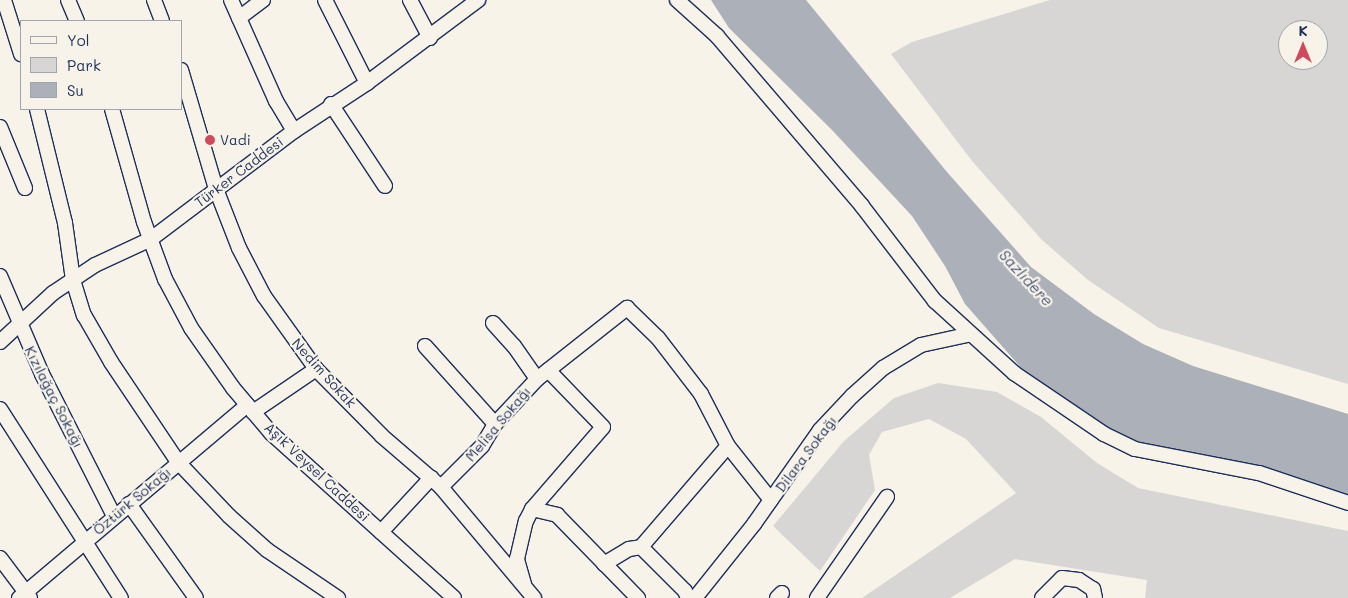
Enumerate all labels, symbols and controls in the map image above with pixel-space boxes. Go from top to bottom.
legend [20,20,182,110]
north arrow [1278,20,1328,70]
text: K [1298,21,1308,40]
text: Yol [67,30,90,50]
text: Park [67,55,101,75]
text: Su [67,80,84,100]
place label: Vadi [220,132,251,148]
street label: Türker Caddesi [191,133,287,211]
marker: Vadi [204,134,216,146]
water label: Sazlıdere [995,246,1057,310]
street label: Nedim Sokak [288,335,360,411]
street label: Kızılağaç Sokağı [21,343,87,451]
street label: Melisa Sokağı [462,383,534,465]
street label: Dilara Sokağı [772,413,840,495]
street label: Aşık Veysel Caddesi [261,419,373,525]
street label: Öztürk Sokağı [90,464,174,538]

